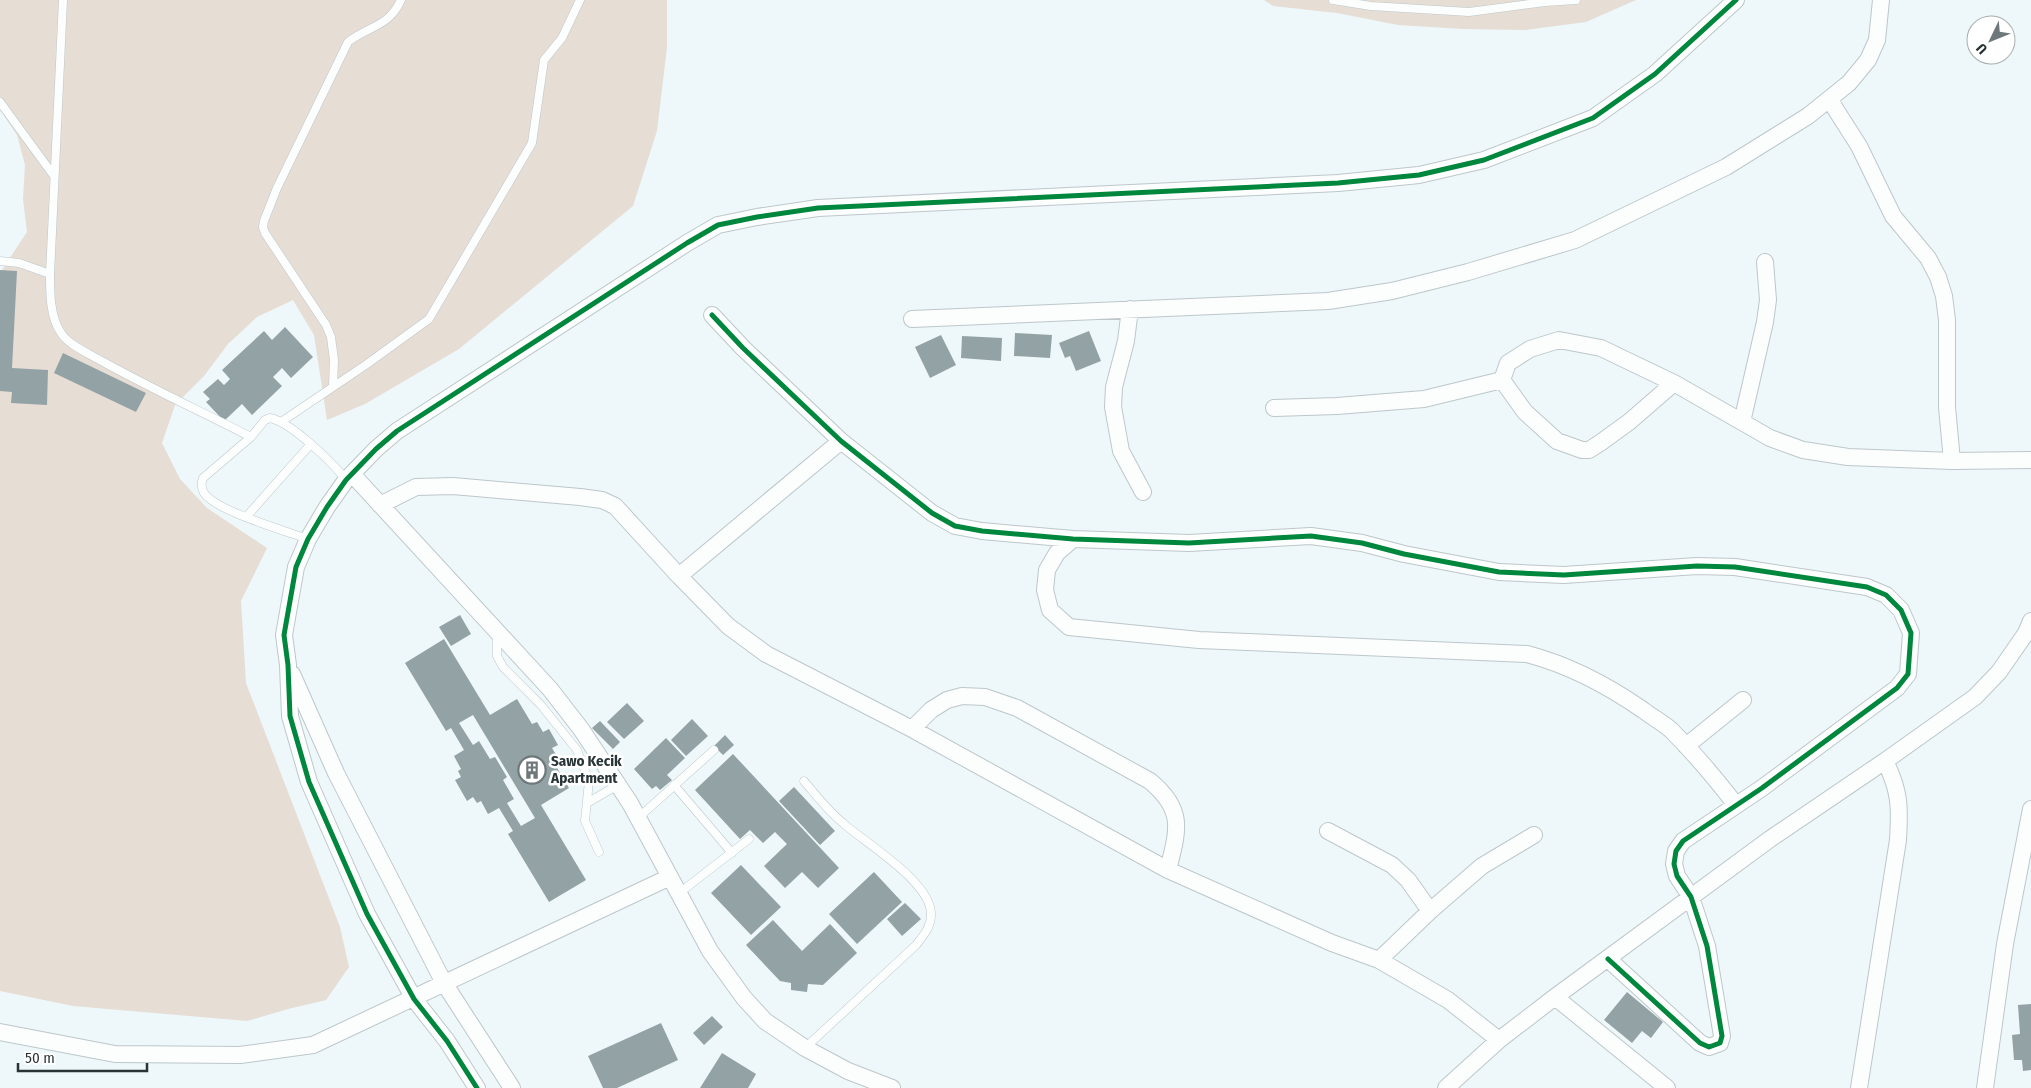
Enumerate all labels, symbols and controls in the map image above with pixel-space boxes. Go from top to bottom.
north arrow [1966,15,2016,65]
text: U [1973,40,1991,57]
place label: Sawo Kecik Apartment [550,752,622,787]
building icon: Sawo Kecik Apartment [517,755,547,785]
scale bar [18,1040,146,1072]
text: 50 m [25,1049,55,1067]

